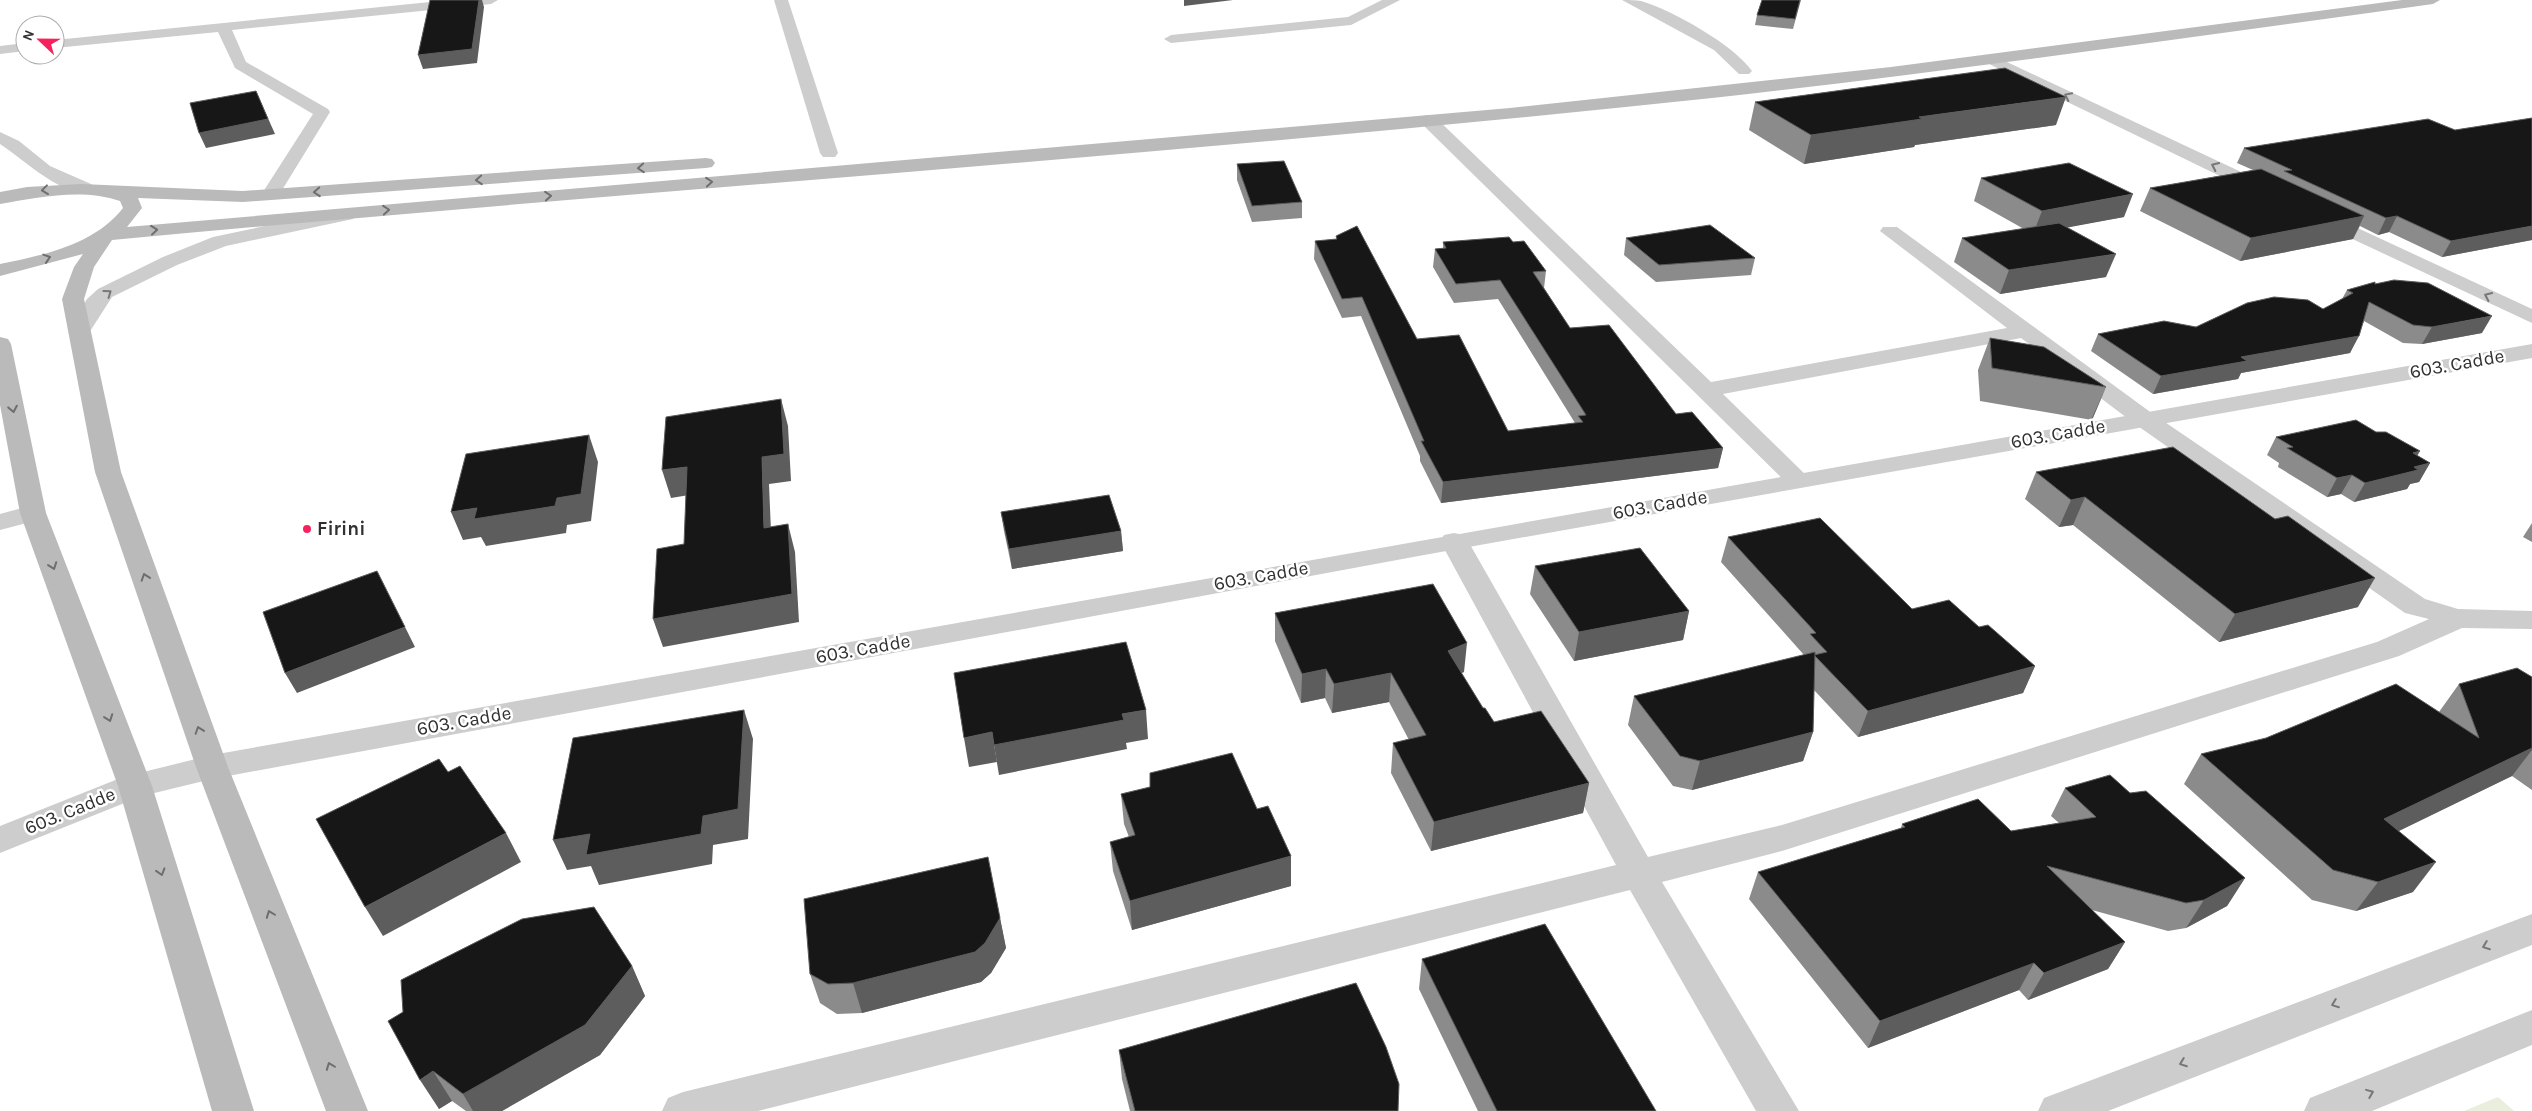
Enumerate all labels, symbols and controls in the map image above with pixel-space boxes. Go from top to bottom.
north arrow [15,15,65,65]
text: N [19,27,38,43]
one-way arrow [2064,92,2073,103]
one-way arrow [2211,162,2220,172]
one-way arrow [637,163,645,174]
one-way arrow [475,174,483,185]
one-way arrow [706,177,714,188]
one-way arrow [41,184,49,195]
one-way arrow [313,186,321,197]
one-way arrow [544,191,552,202]
one-way arrow [382,205,390,216]
one-way arrow [150,225,158,236]
one-way arrow [43,254,51,264]
one-way arrow [102,290,112,299]
one-way arrow [2484,292,2493,302]
street label: 603. Cadde [2408,345,2506,383]
one-way arrow [7,404,17,413]
street label: 603. Cadde [2009,415,2107,453]
street label: 603. Cadde [1611,486,1709,524]
place label: Firini [317,518,365,540]
marker: Firini [301,523,313,535]
street label: 603. Cadde [1212,557,1310,595]
one-way arrow [47,561,57,570]
one-way arrow [141,573,151,582]
street label: 603. Cadde [814,630,912,668]
street label: 603. Cadde [415,702,513,740]
one-way arrow [103,713,113,722]
one-way arrow [195,726,205,735]
street label: 603. Cadde [22,783,118,839]
one-way arrow [155,868,165,876]
one-way arrow [266,911,276,919]
one-way arrow [2483,940,2491,950]
one-way arrow [2331,998,2339,1008]
one-way arrow [2179,1057,2188,1067]
one-way arrow [325,1062,336,1071]
one-way arrow [2365,1088,2374,1099]

